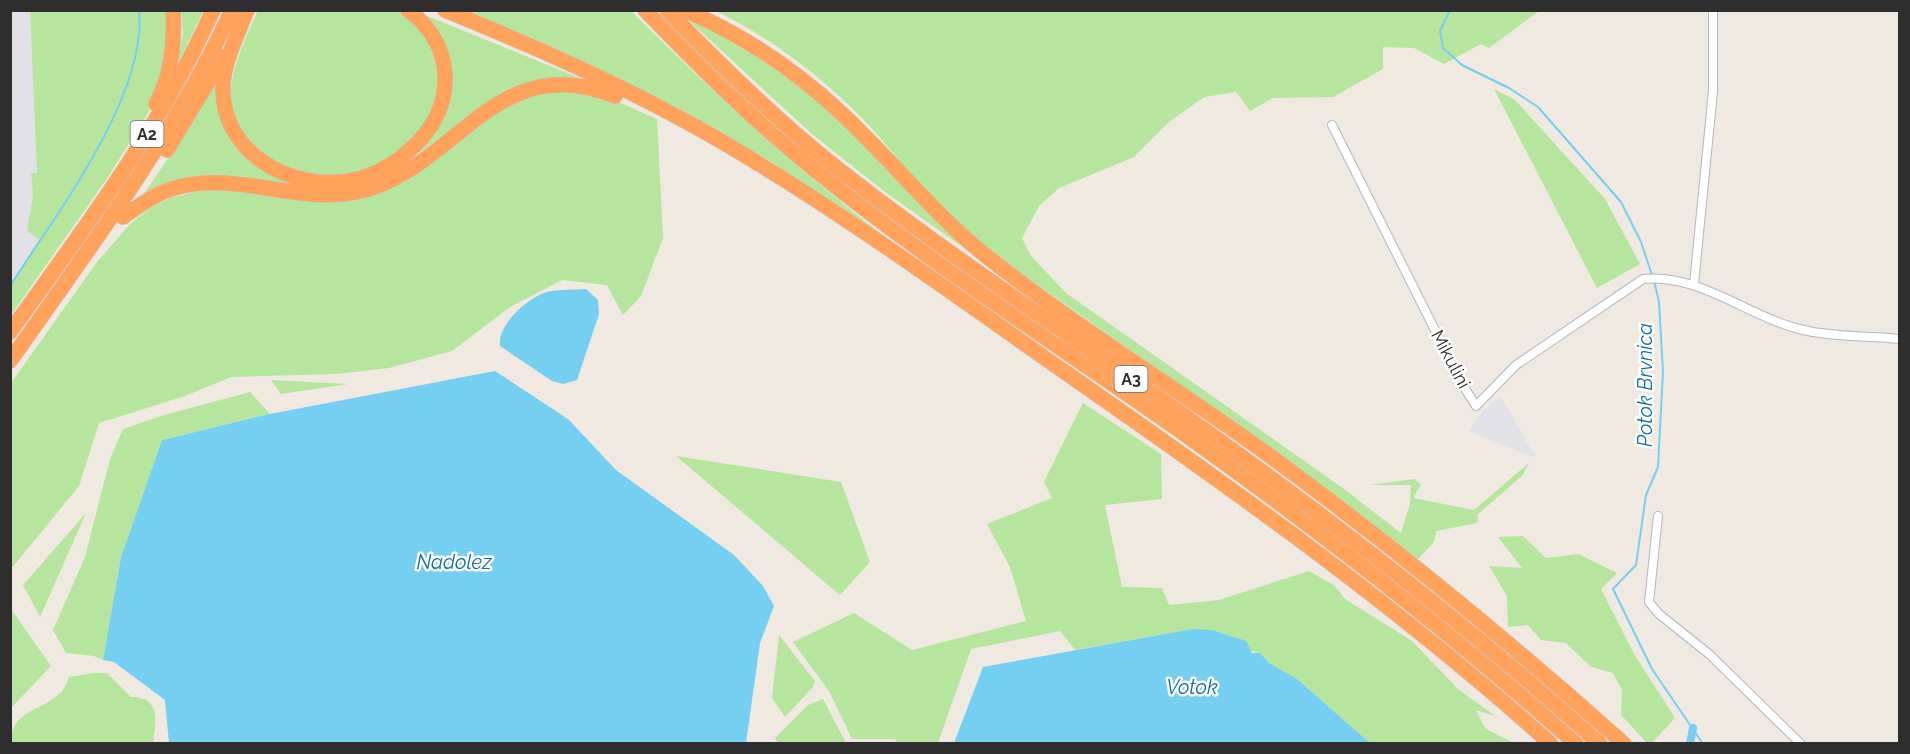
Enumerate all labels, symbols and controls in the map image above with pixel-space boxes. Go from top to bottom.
road number: A2 [130,121,164,147]
water label: Potok Brvnica [1633,323,1657,447]
street label: Mikulini [1427,326,1475,392]
road number: A3 [1114,366,1148,392]
water label: Nadolez [416,550,492,574]
water label: Votok [1166,675,1218,699]

